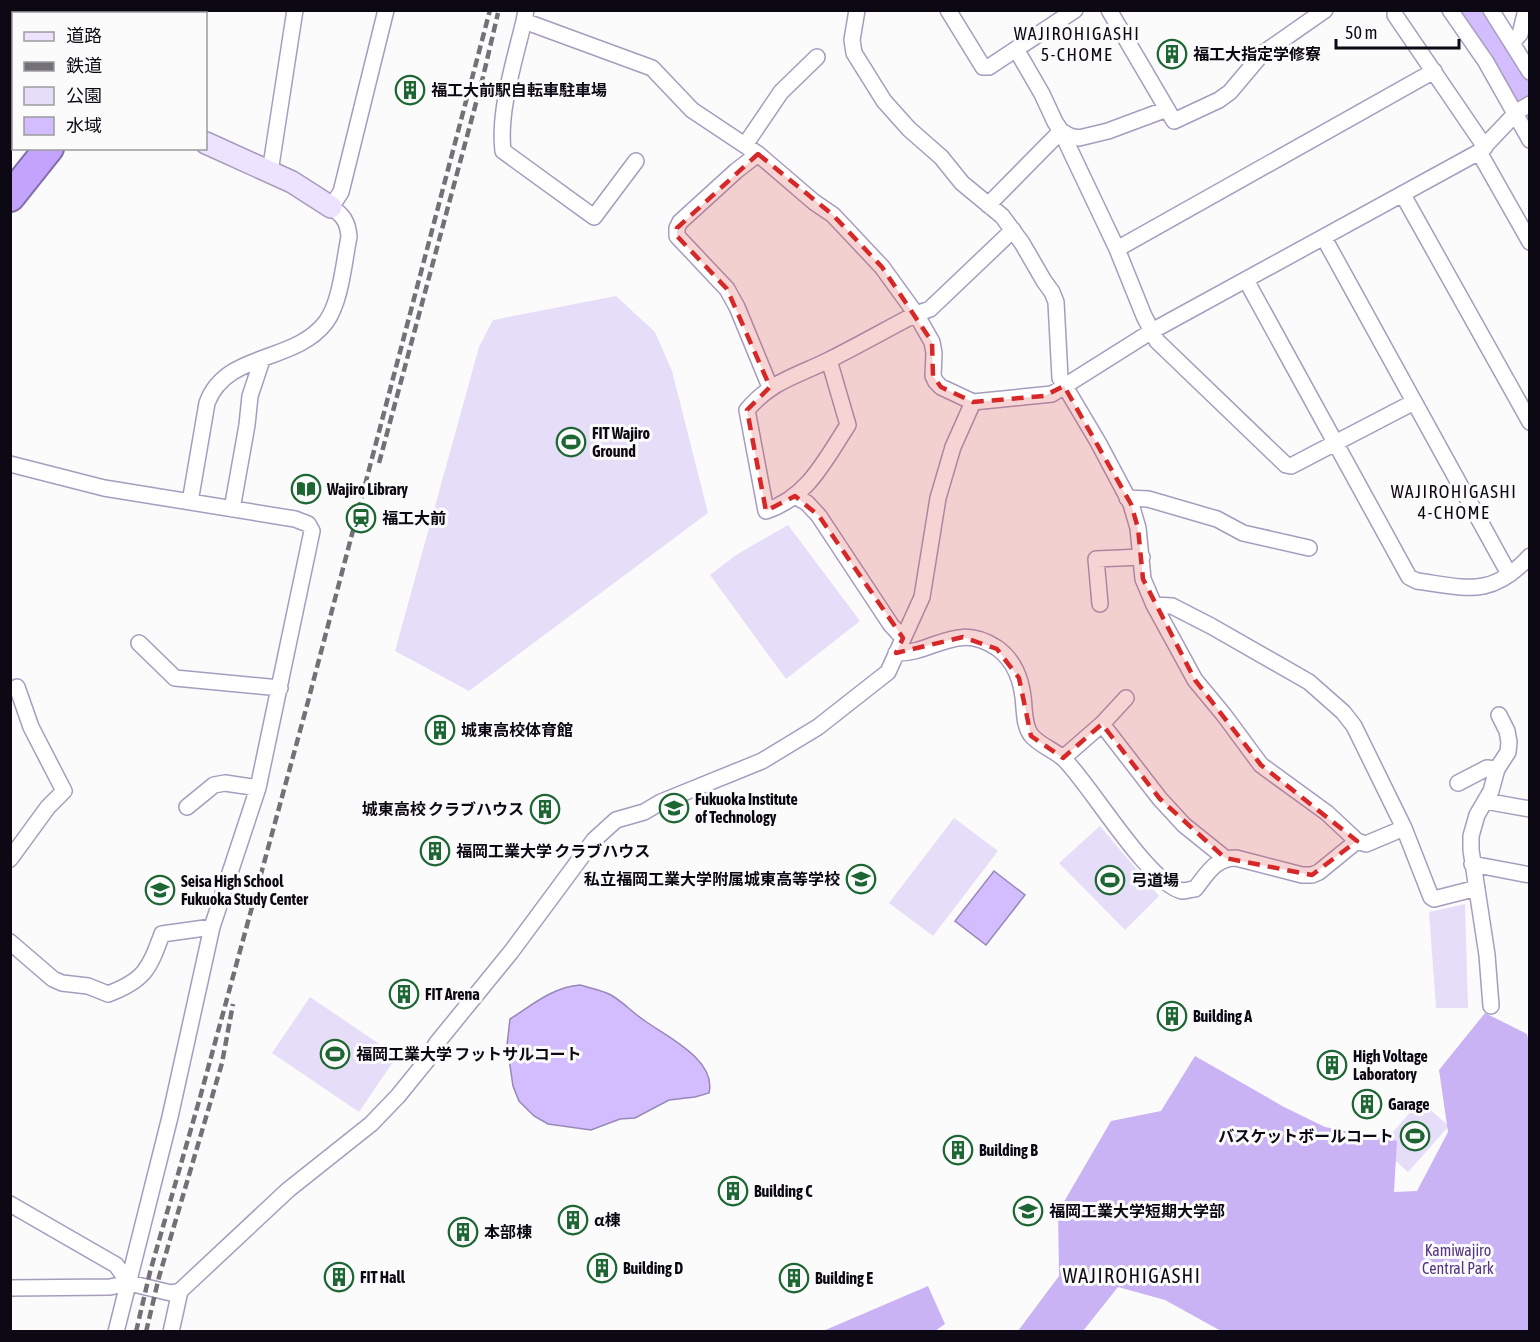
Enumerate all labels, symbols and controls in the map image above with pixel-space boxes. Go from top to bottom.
legend [12,12,207,150]
scale bar [1336,12,1459,50]
text: 50 m [1345,22,1377,43]
district label: WAJIROHIGASHI 5-CHOME [1014,23,1140,65]
text: 道路 [66,25,102,46]
building icon: 福工大指定学修寮 [1156,38,1188,70]
place label: 福工大指定学修寮 [1193,45,1321,63]
text: 鉄道 [66,55,102,76]
building icon: 福工大前駅自転車駐車場 [394,74,426,106]
place label: 福工大前駅自転車駐車場 [431,81,607,99]
text: 公園 [66,85,102,106]
text: 水域 [66,115,102,136]
place label: FIT Wajiro Ground [592,424,650,460]
sports icon: FIT Wajiro Ground [555,426,587,458]
library icon: Wajiro Library [290,473,322,505]
place label: Wajiro Library [326,480,408,498]
district label: WAJIROHIGASHI 4-CHOME [1391,481,1517,523]
station icon: 福工大前 [345,502,377,534]
place label: 福工大前 [382,509,446,527]
building icon: 城東高校体育館 [424,714,456,746]
place label: 城東高校体育館 [461,721,573,739]
place label: Fukuoka Institute of Technology [695,790,798,826]
school or university icon: Fukuoka Institute of Technology [658,792,690,824]
building icon: 城東高校 クラブハウス [529,793,561,825]
place label: 城東高校 クラブハウス [362,800,524,818]
building icon: 福岡工業大学 クラブハウス [419,835,451,867]
place label: 福岡工業大学 クラブハウス [456,842,650,860]
school or university icon: 私立福岡工業大学附属城東高等学校 [845,863,877,895]
sports icon: 弓道場 [1094,864,1126,896]
place label: 私立福岡工業大学附属城東高等学校 [584,870,840,888]
place label: 弓道場 [1131,871,1179,889]
place label: Seisa High School Fukuoka Study Center [181,872,308,908]
school or university icon: Seisa High School Fukuoka Study Center [144,874,176,906]
building icon: FIT Arena [388,978,420,1010]
place label: FIT Arena [425,985,480,1003]
building icon: Building A [1156,1000,1188,1032]
place label: Building A [1193,1007,1252,1025]
sports icon: 福岡工業大学 フットサルコート [319,1038,351,1070]
place label: 福岡工業大学 フットサルコート [356,1045,582,1063]
place label: High Voltage Laboratory [1353,1047,1428,1083]
building icon: High Voltage Laboratory [1316,1049,1348,1081]
building icon: Garage [1351,1088,1383,1120]
place label: Garage [1388,1095,1430,1113]
sports icon: バスケットボールコート [1399,1120,1431,1152]
place label: バスケットボールコート [1218,1127,1394,1145]
building icon: Building B [942,1134,974,1166]
place label: Building B [979,1141,1038,1159]
building icon: Building C [717,1175,749,1207]
place label: Building C [754,1182,813,1200]
school or university icon: 福岡工業大学短期大学部 [1012,1195,1044,1227]
place label: 福岡工業大学短期大学部 [1049,1202,1225,1220]
building icon: α棟 [557,1204,589,1236]
place label: α棟 [594,1211,621,1229]
building icon: 本部棟 [447,1216,479,1248]
place label: 本部棟 [484,1223,532,1241]
park label: Kamiwajiro Central Park [1422,1241,1494,1277]
building icon: Building D [586,1252,618,1284]
place label: Building D [623,1259,683,1277]
building icon: FIT Hall [323,1261,355,1293]
building icon: Building E [778,1262,810,1294]
district label: WAJIROHIGASHI [1063,1264,1201,1287]
place label: FIT Hall [360,1268,406,1286]
place label: Building E [815,1269,873,1287]

